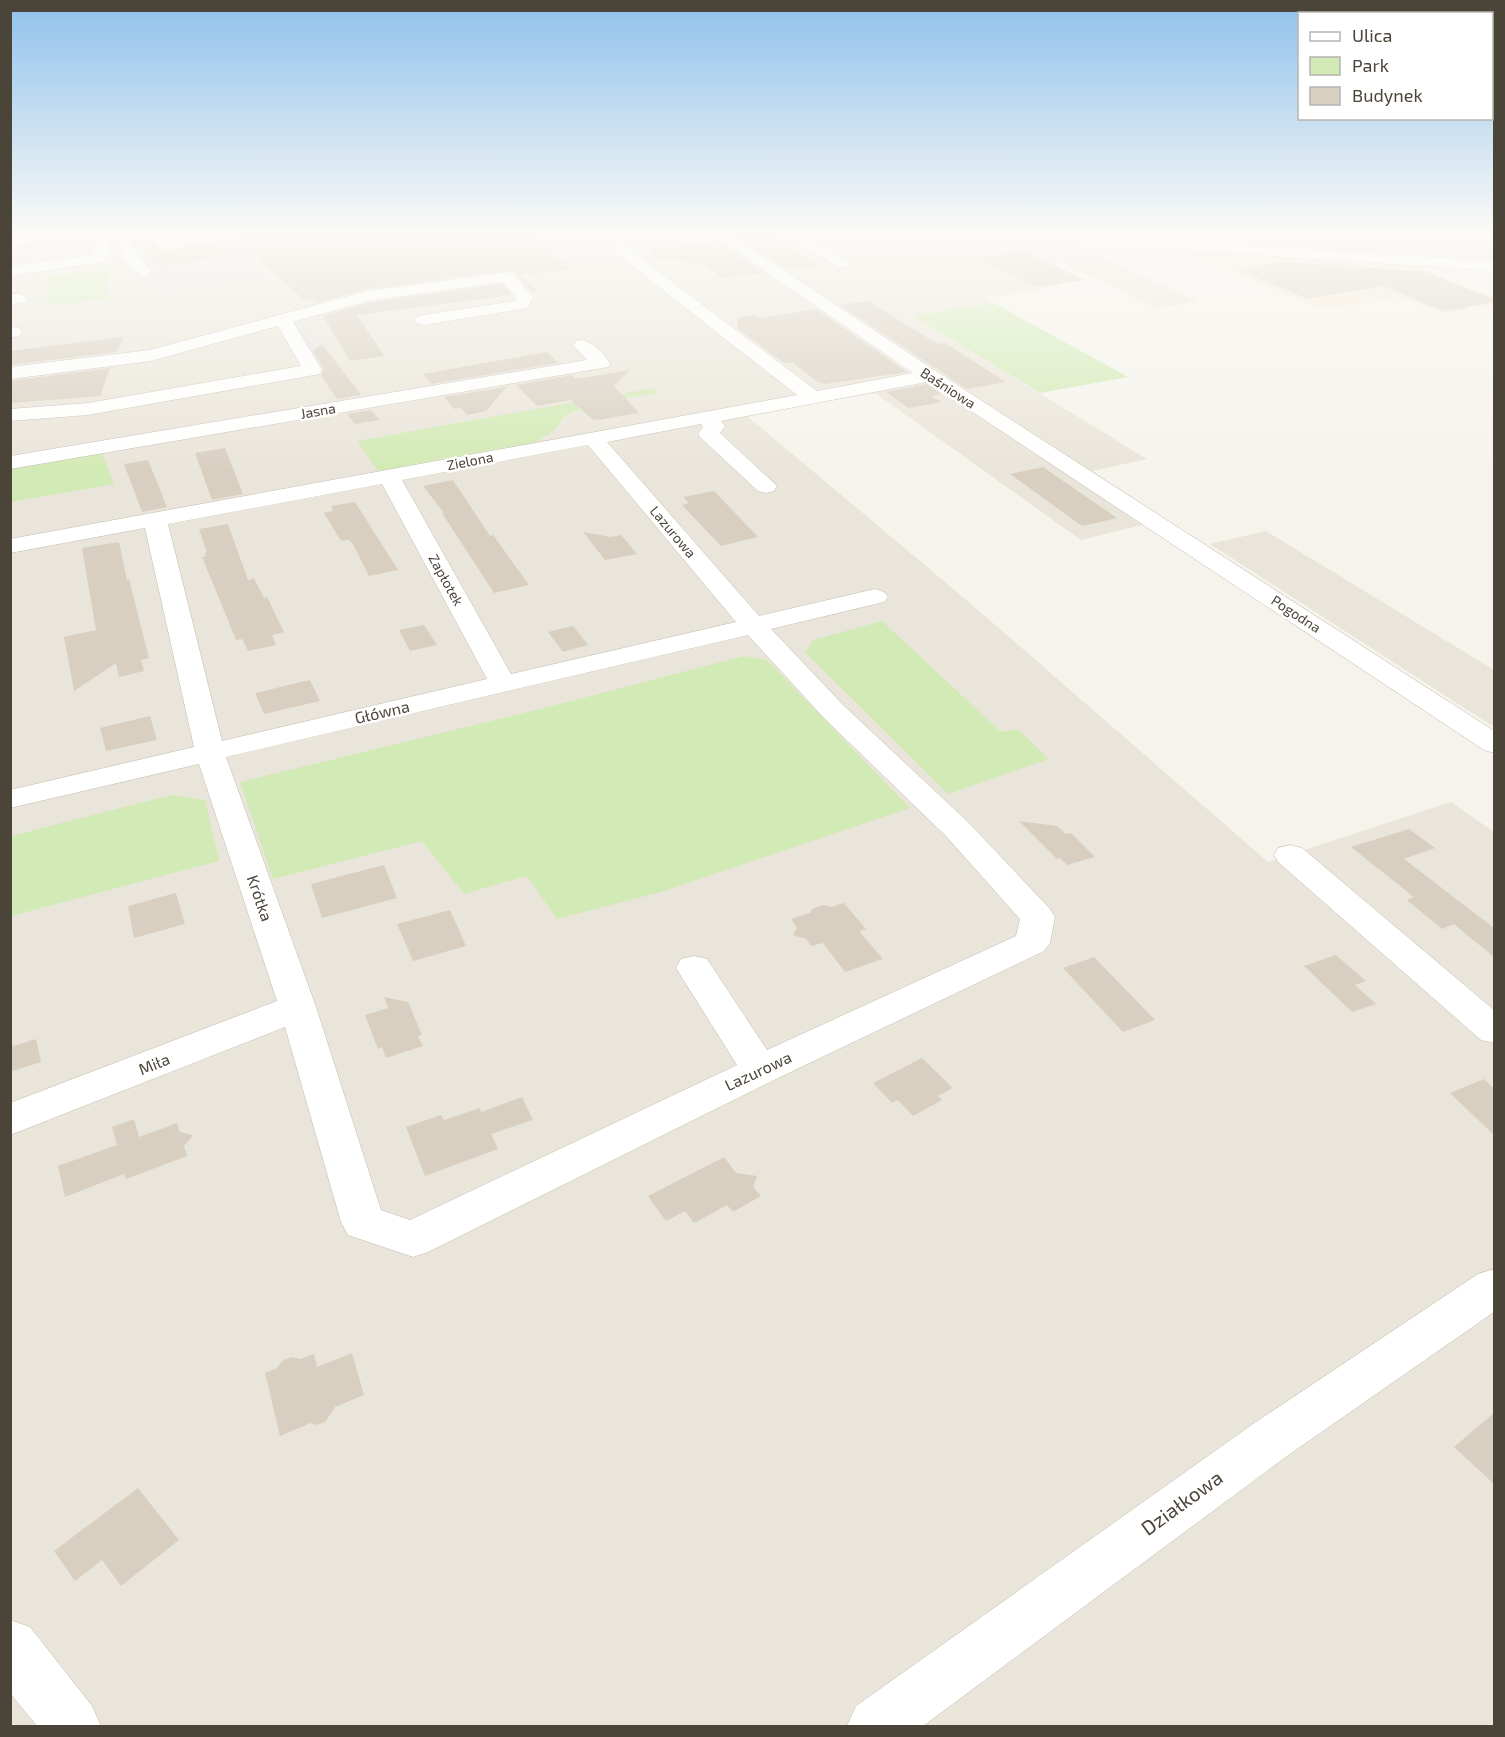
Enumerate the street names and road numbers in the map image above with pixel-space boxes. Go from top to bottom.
street label: Baśniowa [918,364,979,412]
street label: Jasna [299,399,337,422]
street label: Zielona [445,448,495,473]
street label: Lazurowa [647,502,700,561]
street label: Zapłotek [425,551,468,608]
street label: Pogodna [1268,591,1324,636]
street label: Główna [353,696,411,727]
street label: Krótka [244,872,277,924]
street label: Lazurowa [721,1047,794,1094]
street label: Miła [135,1049,172,1078]
street label: Działkowa [1136,1465,1227,1540]

